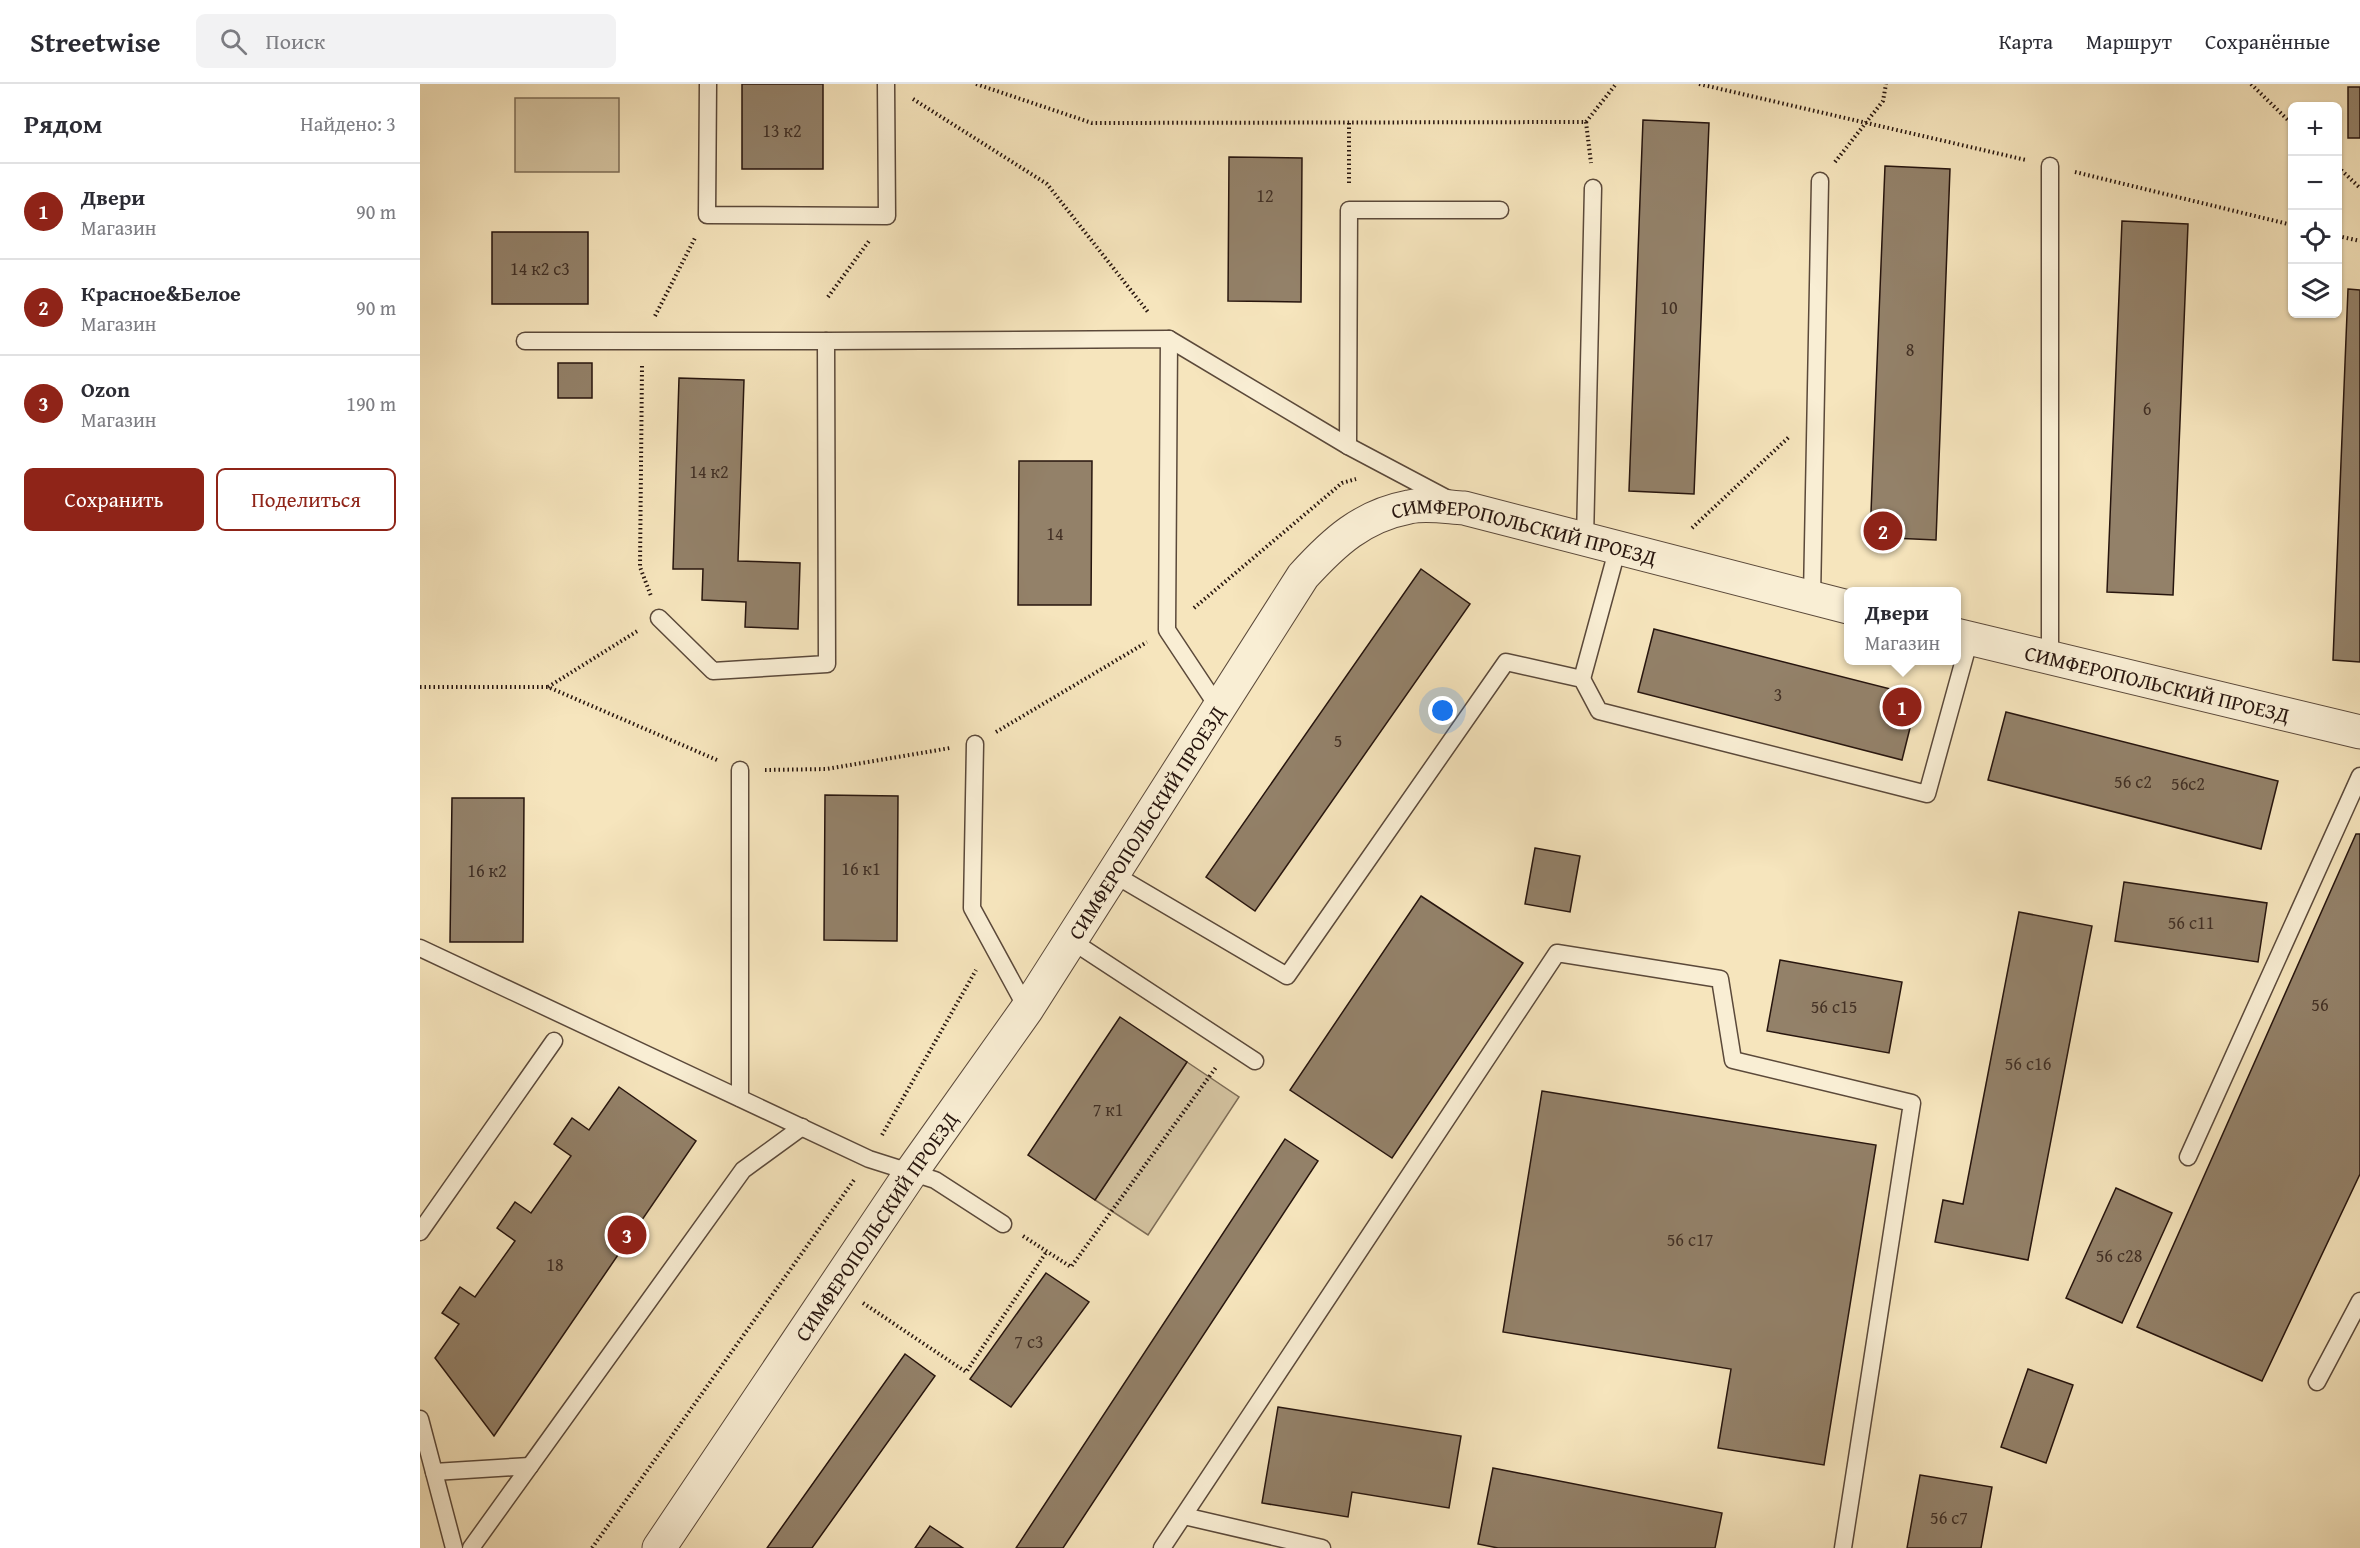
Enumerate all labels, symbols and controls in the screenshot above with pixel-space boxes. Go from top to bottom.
search box [196,14,616,68]
text: Streetwise [30,21,160,62]
icon: search [217,25,250,58]
text: Поиск [265,25,325,57]
text: Карта [1999,26,2053,57]
text: Маршрут [2086,26,2172,57]
text: Сохранённые [2205,26,2330,57]
map controls [2288,102,2342,318]
button: + [2288,102,2342,156]
text: Рядом [24,104,102,143]
text: Найдено: 3 [300,109,396,138]
house number: 13 к2 [762,117,802,144]
button: − [2288,156,2342,210]
text: Двери [81,181,145,213]
house number: 12 [1256,182,1274,209]
text: 1 [38,197,49,226]
text: 90 m [356,197,396,226]
button: locate [2288,210,2342,264]
text: Магазин [81,213,156,242]
house number: 14 к2 с3 [510,255,570,282]
button: layers [2288,264,2342,318]
text: Красное&Белое [81,277,241,309]
text: 2 [38,293,49,322]
text: 90 m [356,293,396,322]
house number: 10 [1660,294,1678,321]
text: Магазин [81,309,156,338]
house number: 8 [1906,336,1914,363]
text: Ozon [81,373,130,405]
text: 3 [38,389,49,418]
text: 190 m [346,389,396,418]
house number: 6 [2143,395,2151,422]
text: Магазин [81,405,156,434]
house number: 14 к2 [689,458,729,485]
button: Сохранить [24,468,204,531]
button: Поделиться [216,468,396,531]
street label: СИМФЕРОПОЛЬСКИЙ ПРОЕЗД [1387,490,1660,573]
pin: 2 [1864,508,1902,554]
house number: 14 [1046,520,1064,547]
popup [1844,587,1961,665]
text: Двери [1865,596,1929,628]
text: Магазин [1865,628,1940,657]
street label: СИМФЕРОПОЛЬСКИЙ ПРОЕЗД [2022,637,2293,730]
house number: 3 [1774,681,1782,708]
pin: 1 [1882,684,1922,730]
your location [1428,696,1457,725]
street label: СИМФЕРОПОЛЬСКИЙ ПРОЕЗД [1060,700,1232,945]
house number: 5 [1334,727,1342,754]
house number: 56 с2 [2114,768,2152,795]
house number: 56с2 [2171,770,2205,797]
house number: 16 к1 [841,855,881,882]
house number: 16 к2 [467,857,507,884]
house number: 56 с11 [2168,909,2214,936]
house number: 56 [2311,991,2329,1018]
house number: 56 с15 [1811,993,1857,1020]
house number: 56 с16 [2005,1050,2051,1077]
house number: 7 к1 [1093,1096,1123,1123]
street label: СИМФЕРОПОЛЬСКИЙ ПРОЕЗД [787,1105,965,1347]
pin: 3 [608,1212,646,1258]
house number: 56 с17 [1667,1226,1713,1253]
house number: 56 с28 [2096,1242,2142,1269]
house number: 18 [546,1251,564,1278]
house number: 7 с3 [1014,1328,1044,1355]
house number: 56 с7 [1930,1504,1968,1531]

